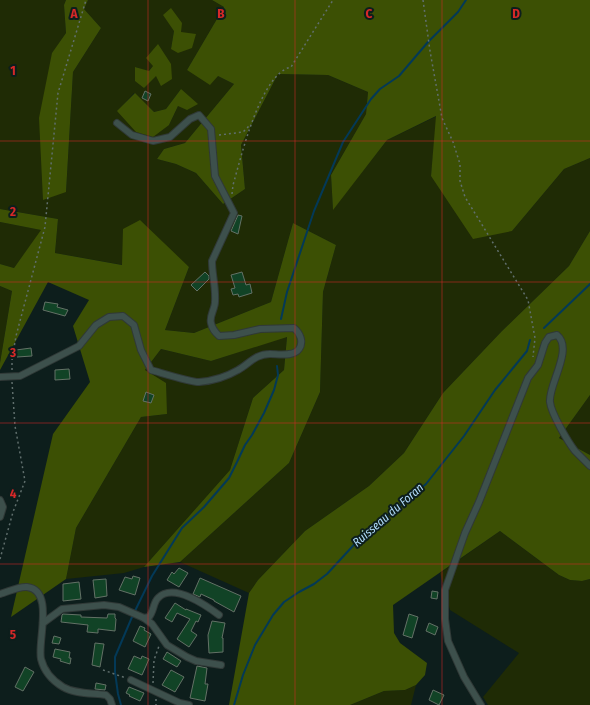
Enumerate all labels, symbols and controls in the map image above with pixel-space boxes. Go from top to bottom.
text: A [69,6,78,21]
text: B [217,6,225,21]
text: C [366,6,373,21]
text: D [512,6,520,21]
text: 1 [10,63,16,78]
text: 2 [9,204,16,219]
text: 3 [9,345,16,360]
water label: Ruisseau du Foran [350,480,426,550]
text: 4 [10,486,17,501]
text: 5 [10,627,16,642]

